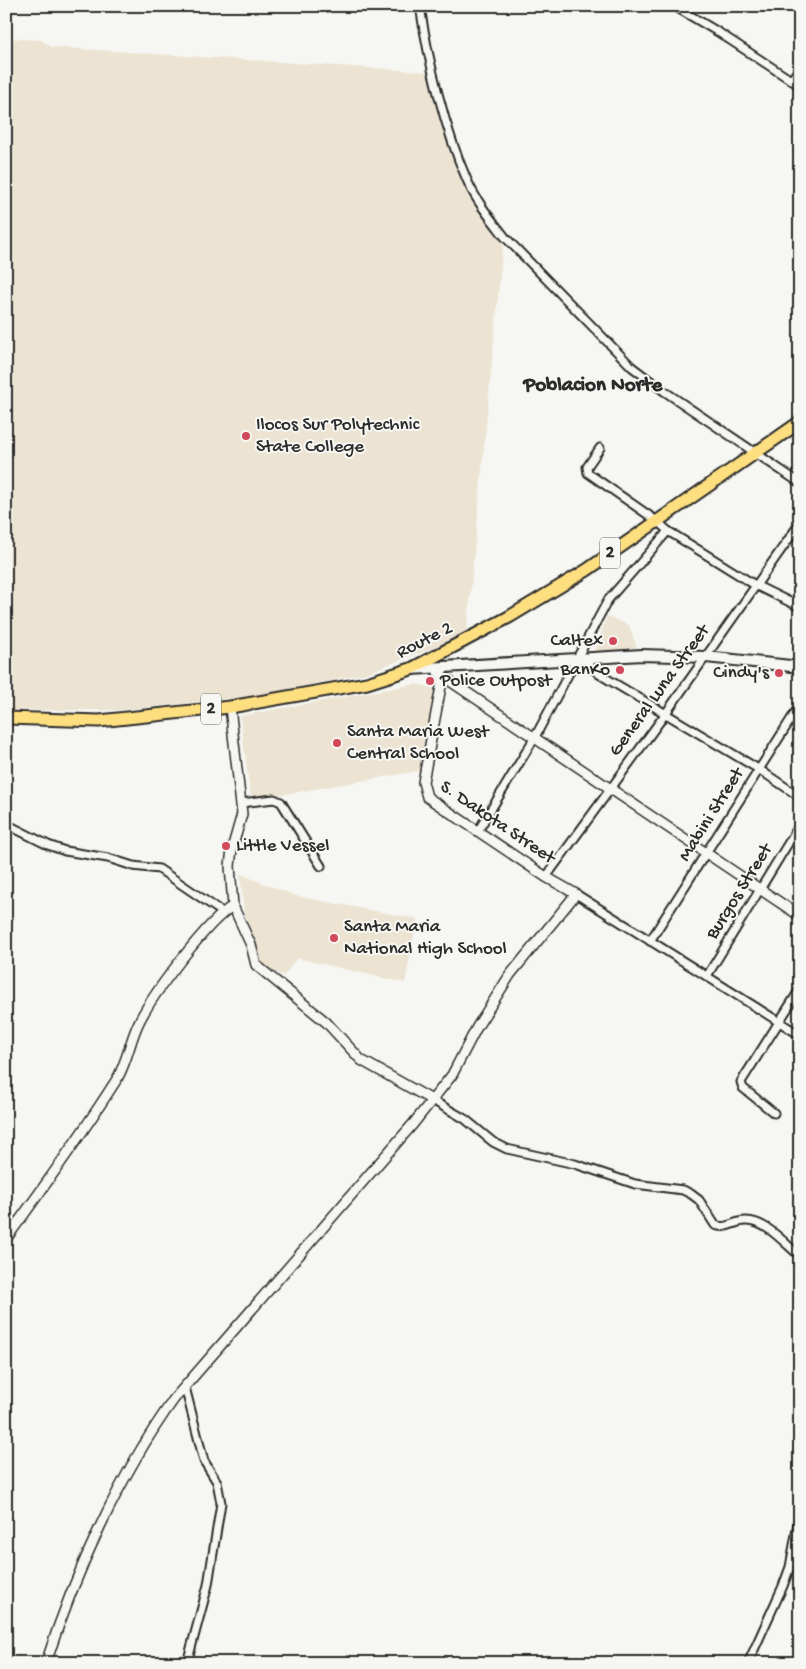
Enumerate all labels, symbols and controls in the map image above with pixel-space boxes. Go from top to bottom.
district label: Poblacion Norte [523,374,664,399]
place label: Ilocos Sur Polytechnic State College [256,414,420,459]
marker: Ilocos Sur Polytechnic State College [240,430,252,442]
road number: 2 [600,538,620,568]
street label: Route 2 [393,617,457,665]
street label: General Luna Street [604,619,717,761]
place label: Caltex [550,630,603,653]
marker: Caltex [607,635,619,647]
place label: BanKo [559,659,610,682]
place label: Cindy's [713,662,770,685]
marker: BanKo [614,664,626,676]
marker: Cindy's [773,667,785,679]
place label: Police Outpost [439,670,554,693]
marker: Police Outpost [424,675,436,687]
road number: 2 [201,694,221,724]
place label: Santa Maria West Central School [347,721,491,766]
marker: Santa Maria West Central School [331,737,343,749]
street label: Mabini Street [674,762,751,866]
street label: S. Dakota Street [435,776,561,871]
place label: Little Vessel [236,835,329,858]
street label: Burgos Street [701,838,780,945]
marker: Little Vessel [220,840,232,852]
place label: Santa Maria National High School [344,916,507,961]
marker: Santa Maria National High School [328,932,340,944]

